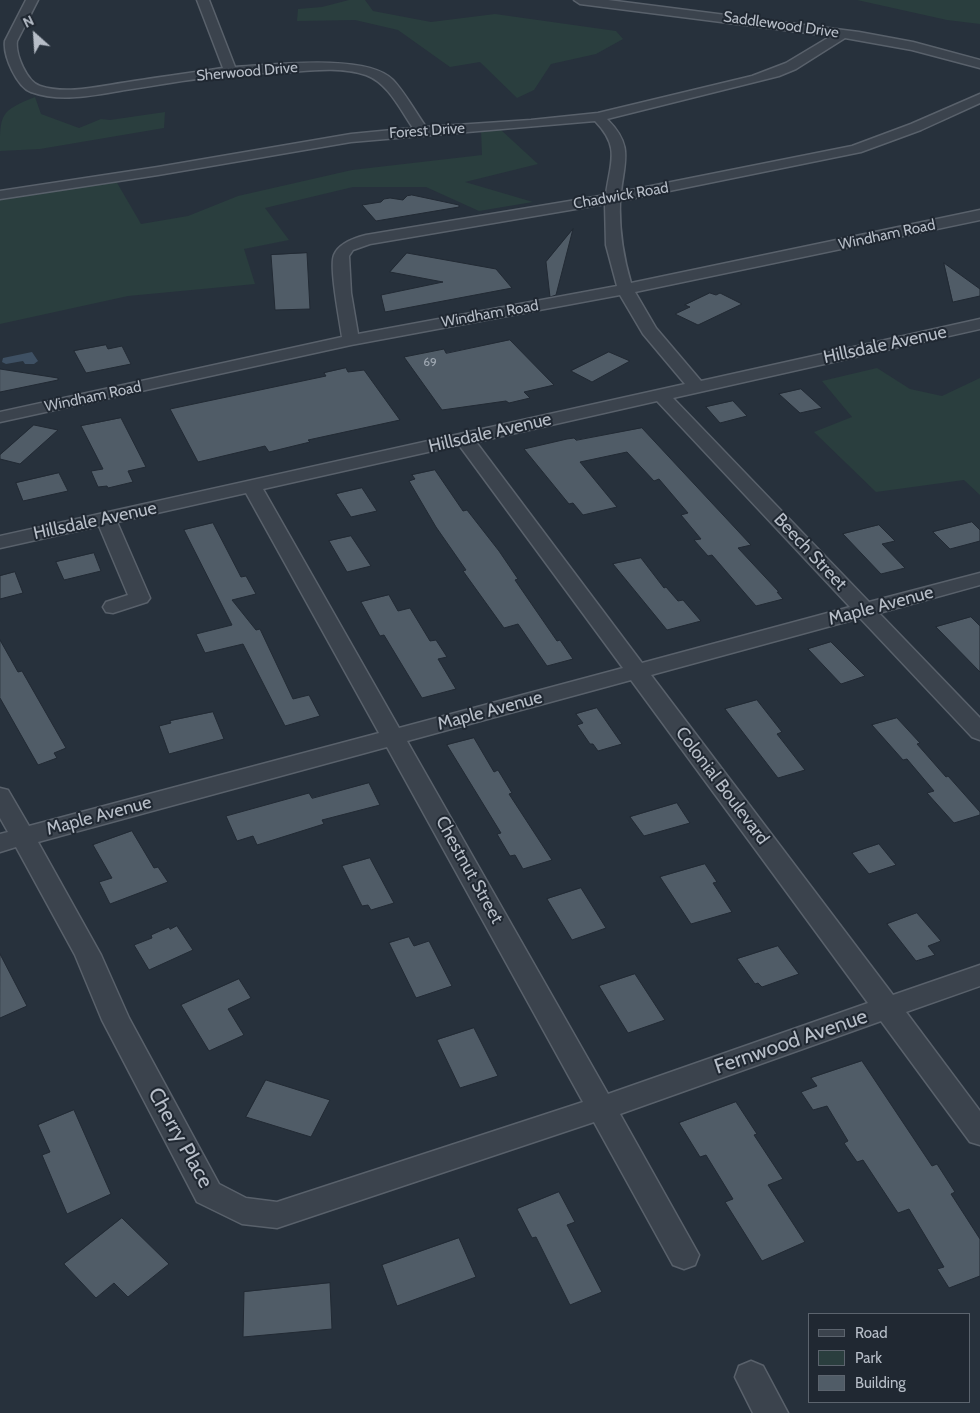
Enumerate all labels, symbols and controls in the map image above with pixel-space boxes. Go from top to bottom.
street label: Saddlewood Drive [722,8,840,42]
north arrow [10,10,60,60]
text: N [20,11,37,32]
street label: Sherwood Drive [195,59,299,85]
street label: Forest Drive [388,119,466,143]
street label: Chadwick Road [572,179,670,213]
street label: Windham Road [837,216,937,254]
street label: Windham Road [440,297,540,331]
street label: Hillsdale Avenue [821,321,949,369]
house number: 69 [423,355,437,369]
street label: Windham Road [43,378,143,416]
street label: Hillsdale Avenue [426,408,554,458]
street label: Hillsdale Avenue [31,497,159,545]
street label: Beech Street [769,509,851,595]
street label: Maple Avenue [826,582,936,630]
street label: Maple Avenue [435,687,545,735]
street label: Colonial Boulevard [671,723,773,849]
street label: Maple Avenue [44,792,154,840]
street label: Chestnut Street [431,813,507,927]
street label: Fernwood Avenue [711,1004,871,1080]
street label: Cherry Place [142,1083,218,1193]
legend [808,1313,970,1403]
text: Road [855,1324,888,1342]
text: Park [855,1349,882,1367]
text: Building [855,1374,906,1392]

